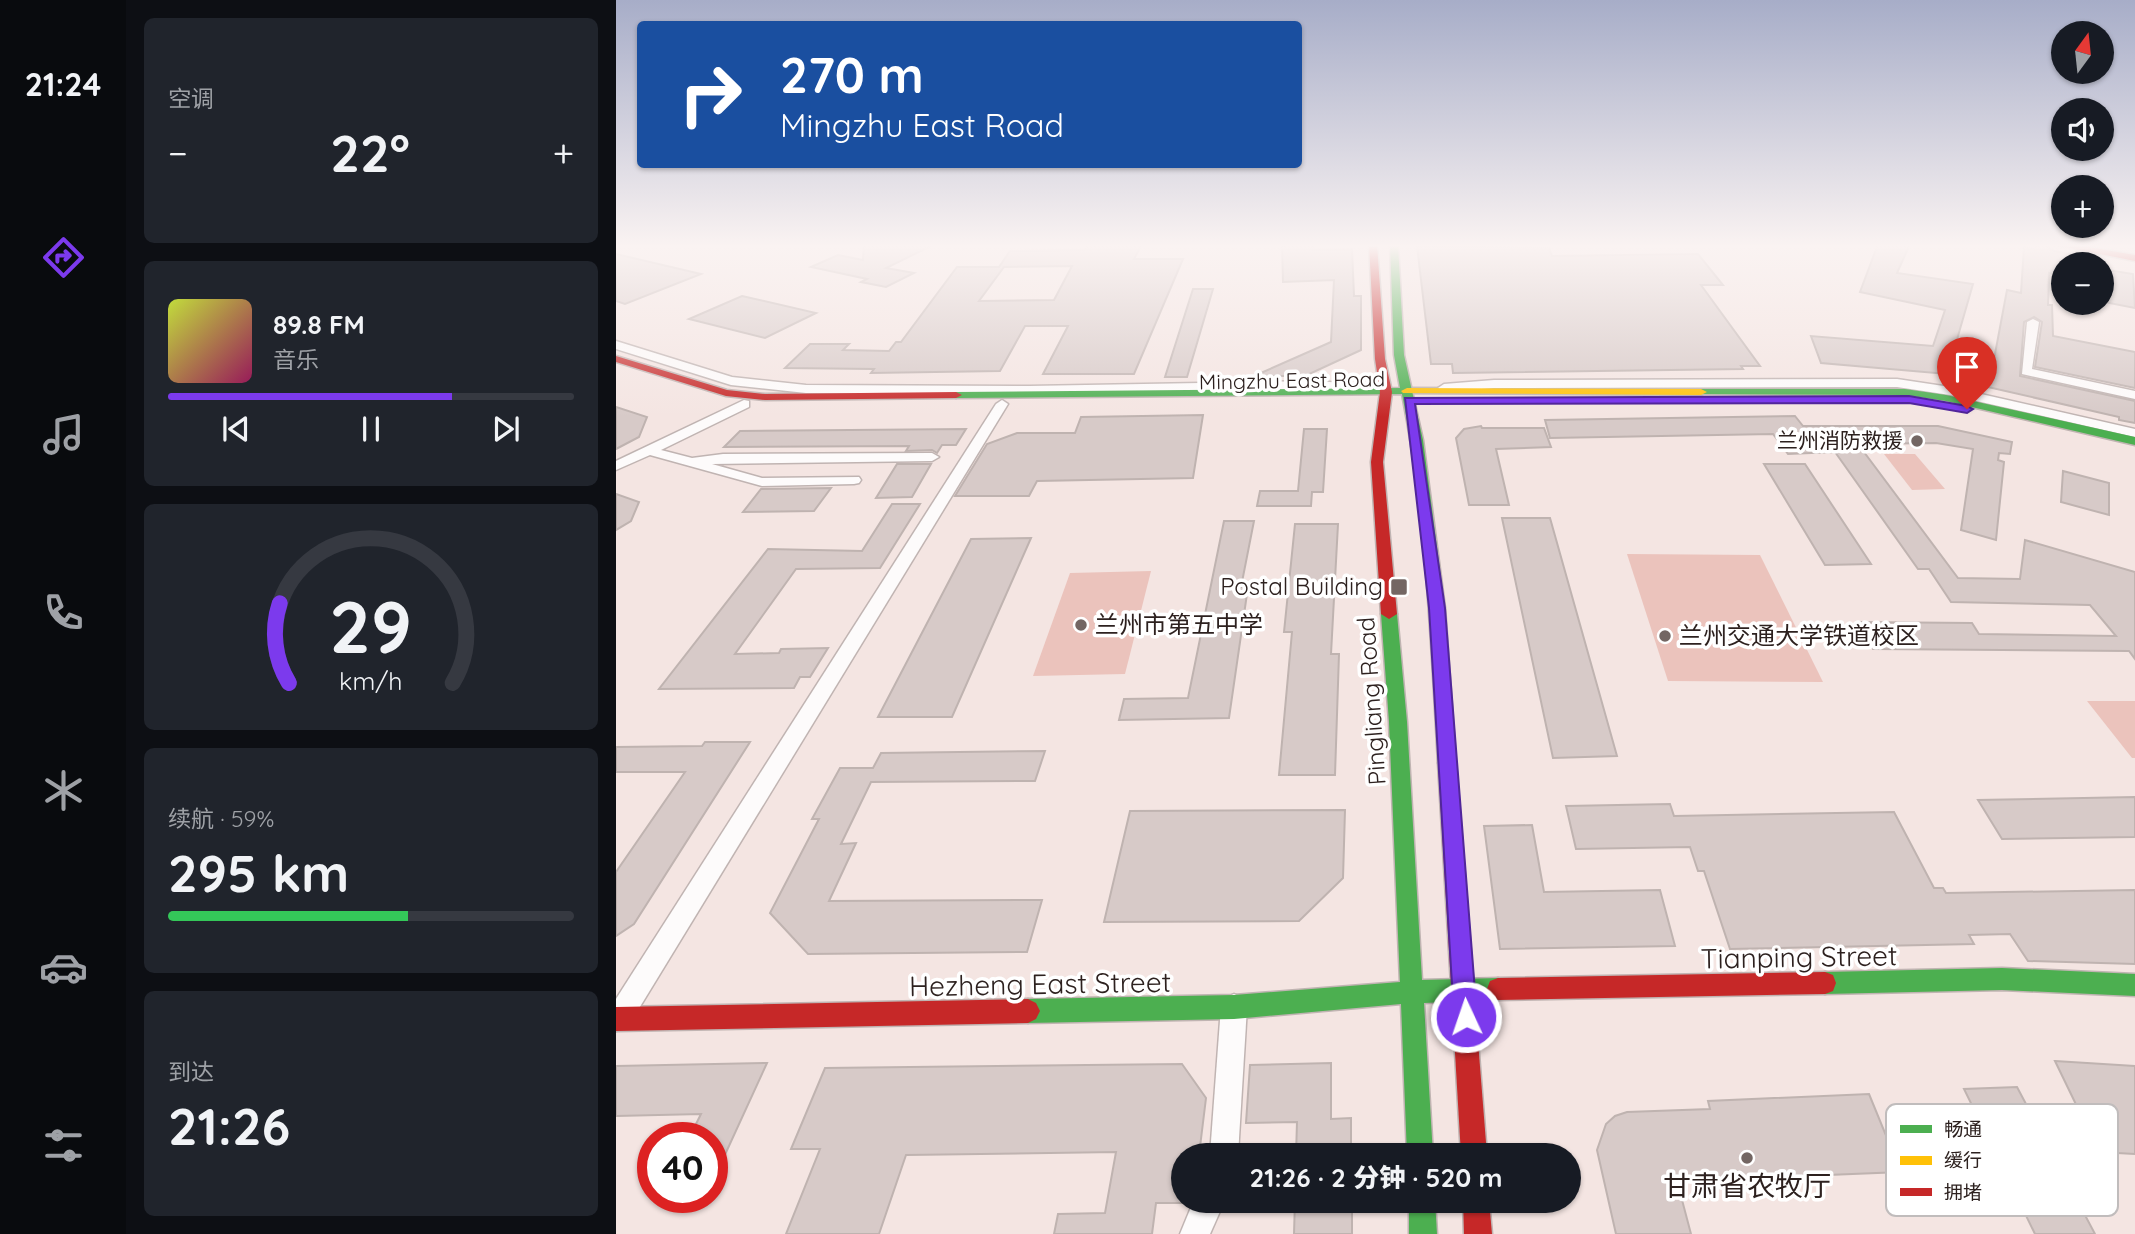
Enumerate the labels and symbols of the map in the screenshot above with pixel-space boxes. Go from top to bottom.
north arrow [2051,21,2114,84]
pin [1937,337,1997,409]
street label: Mingzhu East Road [1199,365,1385,395]
place label: 兰州消防救援 [1777,427,1903,453]
marker: 兰州消防救援 [1909,433,1925,449]
place label: Postal Building [1220,571,1383,601]
marker: Postal Building [1389,577,1409,597]
place label: 兰州市第五中学 [1095,609,1263,639]
street label: Pingliang Road [1350,616,1392,786]
marker: 兰州市第五中学 [1073,617,1089,633]
place label: 兰州交通大学铁道校区 [1679,620,1919,650]
marker: 兰州交通大学铁道校区 [1657,628,1673,644]
street label: Tianping Street [1700,937,1898,976]
street label: Hezheng East Street [909,964,1171,1003]
position arrow [1429,980,1503,1054]
legend [1886,1104,2118,1216]
text: 畅通 [1944,1117,1982,1141]
speed limit sign: 40 [637,1122,728,1213]
text: 缓行 [1944,1148,1982,1172]
marker: 甘肃省农牧厅 [1739,1150,1755,1166]
place label: 甘肃省农牧厅 [1663,1168,1831,1203]
text: 拥堵 [1944,1180,1982,1204]

